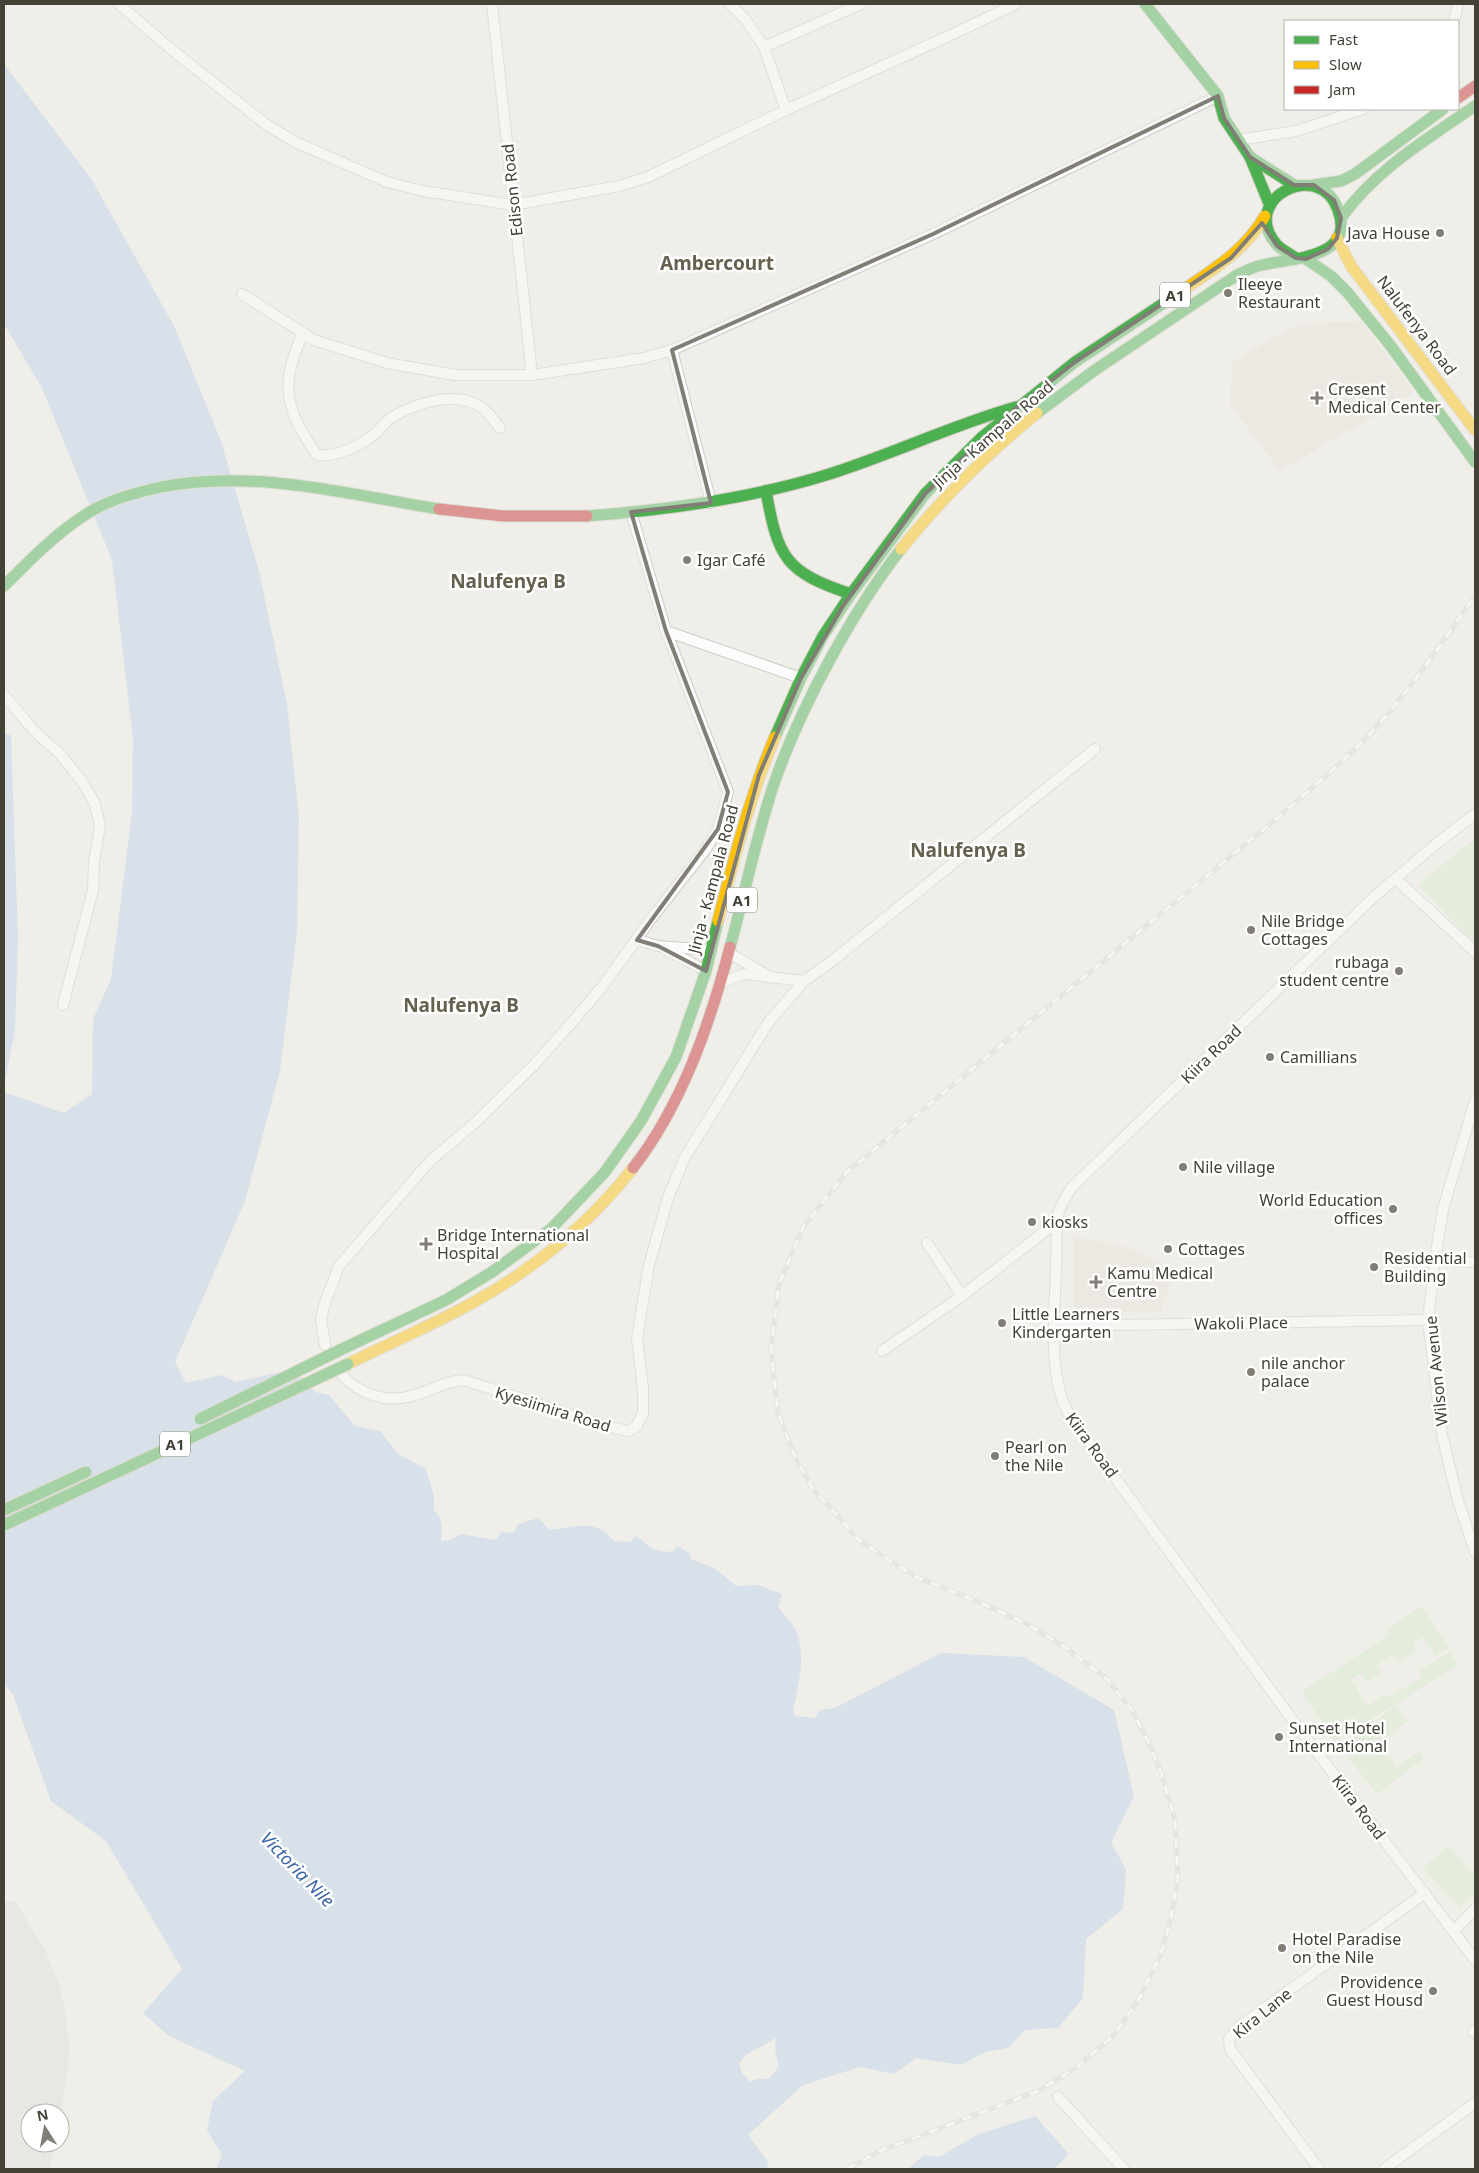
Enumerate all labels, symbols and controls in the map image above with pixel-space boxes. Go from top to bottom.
legend [1284,20,1459,110]
text: Fast [1329,29,1358,49]
text: Slow [1329,54,1362,74]
text: Jam [1327,79,1356,99]
street label: Edison Road [496,143,528,237]
place label: Java House [1345,222,1430,244]
marker: Java House [1434,227,1446,239]
district label: Ambercourt [660,250,774,276]
street label: Nalufenya Road [1372,271,1462,379]
place label: Ileeye Restaurant [1238,273,1320,313]
road number: A1 [1160,282,1190,308]
marker: Ileeye Restaurant [1222,287,1234,299]
street label: Jinja - Kampala Road [926,375,1058,494]
place label: Cresent Medical Center [1328,378,1441,418]
marker: Cresent Medical Center [1310,391,1324,405]
place label: Igar Café [697,549,766,571]
marker: Igar Café [681,554,693,566]
district label: Nalufenya B [450,568,566,594]
street label: Jinja - Kampala Road [682,802,743,958]
district label: Nalufenya B [910,837,1026,863]
road number: A1 [727,888,757,912]
place label: Nile Bridge Cottages [1261,910,1344,950]
marker: Nile Bridge Cottages [1245,924,1257,936]
place label: rubaga student centre [1279,951,1389,991]
marker: rubaga student centre [1393,965,1405,977]
district label: Nalufenya B [403,992,519,1018]
street label: Kiira Road [1176,1020,1246,1088]
place label: Camillians [1280,1046,1357,1068]
marker: Camillians [1264,1051,1276,1063]
place label: Nile village [1193,1156,1275,1178]
marker: Nile village [1177,1161,1189,1173]
place label: World Education offices [1259,1189,1383,1229]
marker: World Education offices [1387,1203,1399,1215]
place label: kiosks [1042,1211,1088,1233]
marker: kiosks [1026,1216,1038,1228]
place label: Bridge International Hospital [437,1224,589,1264]
marker: Bridge International Hospital [419,1237,433,1251]
place label: Cottages [1178,1238,1245,1260]
marker: Cottages [1162,1243,1174,1255]
place label: Residential Building [1384,1247,1467,1287]
marker: Residential Building [1368,1261,1380,1273]
place label: Kamu Medical Centre [1107,1262,1213,1302]
marker: Kamu Medical Centre [1089,1275,1103,1289]
place label: Little Learners Kindergarten [1012,1303,1120,1343]
street label: Wakoli Place [1194,1311,1288,1335]
street label: Wilson Avenue [1419,1315,1453,1427]
marker: Little Learners Kindergarten [996,1317,1008,1329]
place label: nile anchor palace [1261,1352,1345,1392]
marker: nile anchor palace [1245,1366,1257,1378]
street label: Kyesiimira Road [492,1381,614,1437]
street label: Kiira Road [1061,1408,1123,1482]
road number: A1 [160,1432,190,1456]
place label: Pearl on the Nile [1005,1436,1067,1476]
marker: Pearl on the Nile [989,1450,1001,1462]
place label: Sunset Hotel International [1289,1717,1387,1757]
marker: Sunset Hotel International [1273,1731,1285,1743]
street label: Kiira Road [1327,1770,1391,1844]
water label: Victoria Nile [256,1826,340,1912]
place label: Hotel Paradise on the Nile [1292,1928,1401,1968]
marker: Hotel Paradise on the Nile [1276,1942,1288,1954]
place label: Providence Guest Housd [1326,1971,1423,2011]
street label: Kira Lane [1228,1983,1296,2043]
marker: Providence Guest Housd [1427,1985,1439,1997]
north arrow [20,2103,70,2153]
text: N [35,2104,50,2125]

